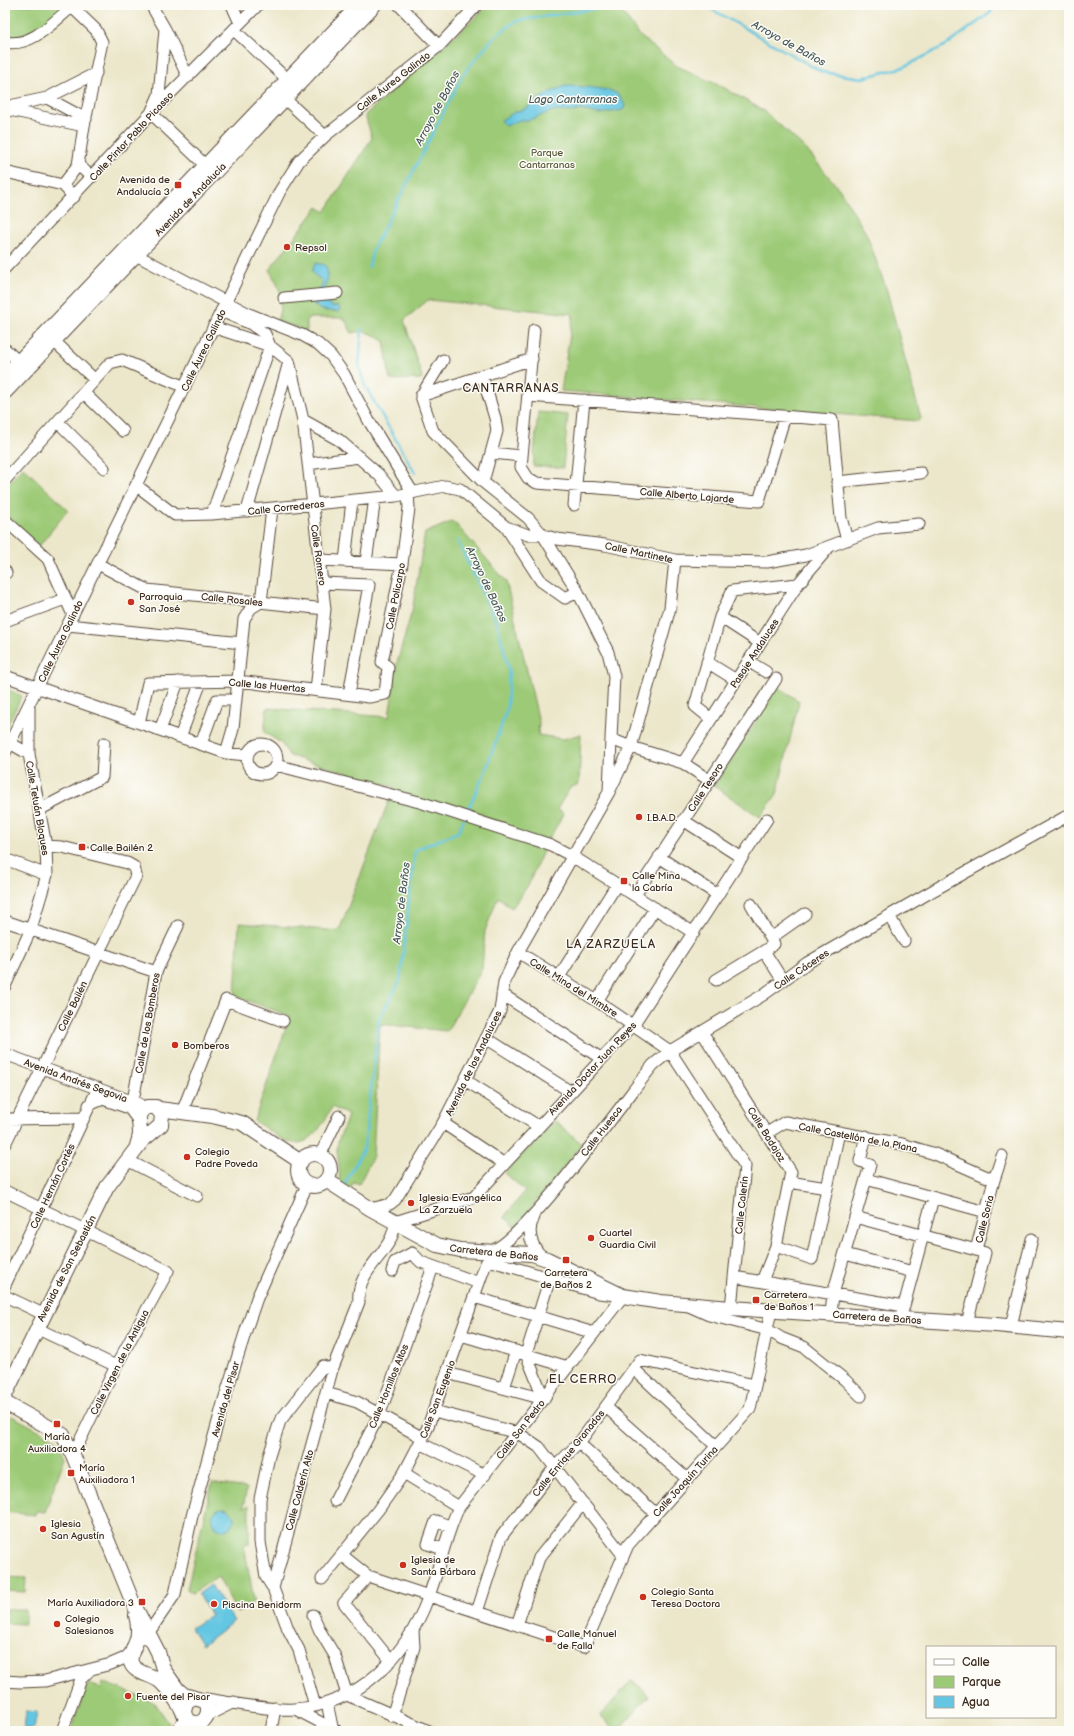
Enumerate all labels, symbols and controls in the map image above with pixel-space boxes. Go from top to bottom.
water label: Arroyo de Baños [749,17,828,69]
street label: Calle Áurea Galindo [354,49,433,114]
water label: Arroyo de Baños [412,68,463,149]
street label: Calle Pintor Pablo Picasso [87,89,176,184]
water label: Lago Cantarranas [528,93,618,106]
park label: Parque Cantarranas [519,147,575,171]
street label: Avenida de Andalucía [153,160,229,239]
place label: Avenida de Andalucía 3 [117,174,170,198]
marker: Avenida de Andalucía 3 [173,180,183,190]
marker: Repsol [282,242,292,252]
place label: Repsol [295,242,327,254]
street label: Calle Áurea Galindo [179,307,229,393]
district label: CANTARRANAS [462,381,560,396]
street label: Calle Alberto Lajarde [639,486,735,506]
street label: Calle Correderas [247,498,325,518]
street label: Calle Romero [308,524,328,587]
street label: Calle Martinete [604,540,674,566]
water label: Arroyo de Baños [463,543,510,625]
street label: Calle Policarpo [384,561,408,631]
place label: Parroquia San José [139,591,183,615]
street label: Calle Rosales [200,591,264,609]
marker: Parroquia San José [126,597,136,607]
street label: Calle Áurea Galindo [36,598,86,684]
street label: Pasaje Andaluces [728,617,782,690]
street label: Calle las Huertas [228,677,306,695]
street label: Calle Tetuán Bloques [23,760,51,857]
street label: Calle Tesoro [686,760,726,814]
marker: I.B.A.D. [634,812,644,822]
place label: I.B.A.D. [647,812,677,824]
marker: Calle Bailén 2 [77,842,87,852]
place label: Calle Bailén 2 [90,842,153,854]
water label: Arroyo de Baños [390,861,413,946]
place label: Calle Mina la Cabría [632,870,680,894]
marker: Calle Mina la Cabría [619,876,629,886]
district label: LA ZARZUELA [566,937,656,952]
street label: Calle Cáceres [772,947,832,993]
street label: Calle Mina del Mimbre [527,956,620,1020]
street label: Calle de los Bomberos [133,972,163,1075]
street label: Calle Bailén [56,979,90,1034]
street label: Avenida de los Andaluces [443,1009,505,1118]
street label: Avenida Doctor Juan Reyes [546,1019,639,1118]
marker: Bomberos [170,1040,180,1050]
place label: Bomberos [183,1040,230,1052]
street label: Avenida Andrés Segovia [22,1057,129,1105]
street label: Calle Huesca [578,1104,625,1159]
street label: Calle Badajoz [745,1105,788,1164]
street label: Calle Castellón de la Plana [797,1121,919,1155]
street label: Calle Hernán Cortés [28,1142,78,1231]
place label: Colegio Padre Poveda [195,1146,258,1170]
marker: Colegio Padre Poveda [182,1152,192,1162]
street label: Calle Calerín [733,1175,751,1235]
place label: Iglesia Evangélica La Zarzuela [419,1192,502,1216]
street label: Calle Soria [973,1194,997,1244]
marker: Iglesia Evangélica La Zarzuela [406,1198,416,1208]
street label: Avenida de San Sebastián [35,1213,99,1324]
place label: Cuartel Guardia Civil [599,1227,656,1251]
marker: Cuartel Guardia Civil [586,1233,596,1243]
street label: Carretera de Baños [449,1242,539,1264]
marker: Carretera de Baños 2 [561,1255,571,1265]
place label: Carretera de Baños 2 [540,1267,592,1291]
place label: Carretera de Baños 1 [764,1289,814,1313]
marker: Carretera de Baños 1 [751,1295,761,1305]
street label: Calle Virgen de la Antigua [88,1308,152,1417]
street label: Carretera de Baños [832,1309,922,1327]
street label: Calle Hornillos Altos [367,1342,411,1430]
street label: Calle San Eugenio [417,1358,459,1440]
street label: Avenida del Pisar [209,1360,243,1438]
district label: EL CERRO [549,1372,617,1387]
street label: Calle San Pedro [494,1397,548,1462]
street label: Calle Enrique Granados [530,1408,608,1499]
marker: María Auxiliadora 4 [52,1419,62,1429]
place label: María Auxiliadora 4 [28,1431,86,1455]
street label: Calle Joaquín Turina [651,1443,721,1520]
street label: Calle Calderín Alto [283,1448,317,1532]
place label: María Auxiliadora 1 [79,1462,135,1486]
marker: María Auxiliadora 1 [66,1468,76,1478]
place label: Iglesia San Agustín [51,1518,105,1542]
marker: Iglesia San Agustín [38,1524,48,1534]
place label: Iglesia de Santa Bárbara [411,1554,476,1578]
marker: Iglesia de Santa Bárbara [398,1560,408,1570]
place label: Colegio Santa Teresa Doctora [651,1586,721,1610]
marker: Colegio Santa Teresa Doctora [638,1592,648,1602]
place label: María Auxiliadora 3 [47,1597,134,1609]
marker: María Auxiliadora 3 [137,1597,147,1607]
marker: Piscina Benidorm [209,1599,219,1609]
place label: Piscina Benidorm [222,1599,301,1611]
place label: Colegio Salesianos [65,1613,114,1637]
marker: Colegio Salesianos [52,1619,62,1629]
place label: Calle Manuel de Falla [557,1628,616,1652]
marker: Calle Manuel de Falla [544,1634,554,1644]
legend [926,1646,1056,1718]
text: Calle [962,1655,990,1670]
text: Parque [962,1675,1001,1690]
marker: Fuente del Pisar [123,1691,133,1701]
place label: Fuente del Pisar [136,1691,210,1703]
text: Agua [962,1695,990,1710]

